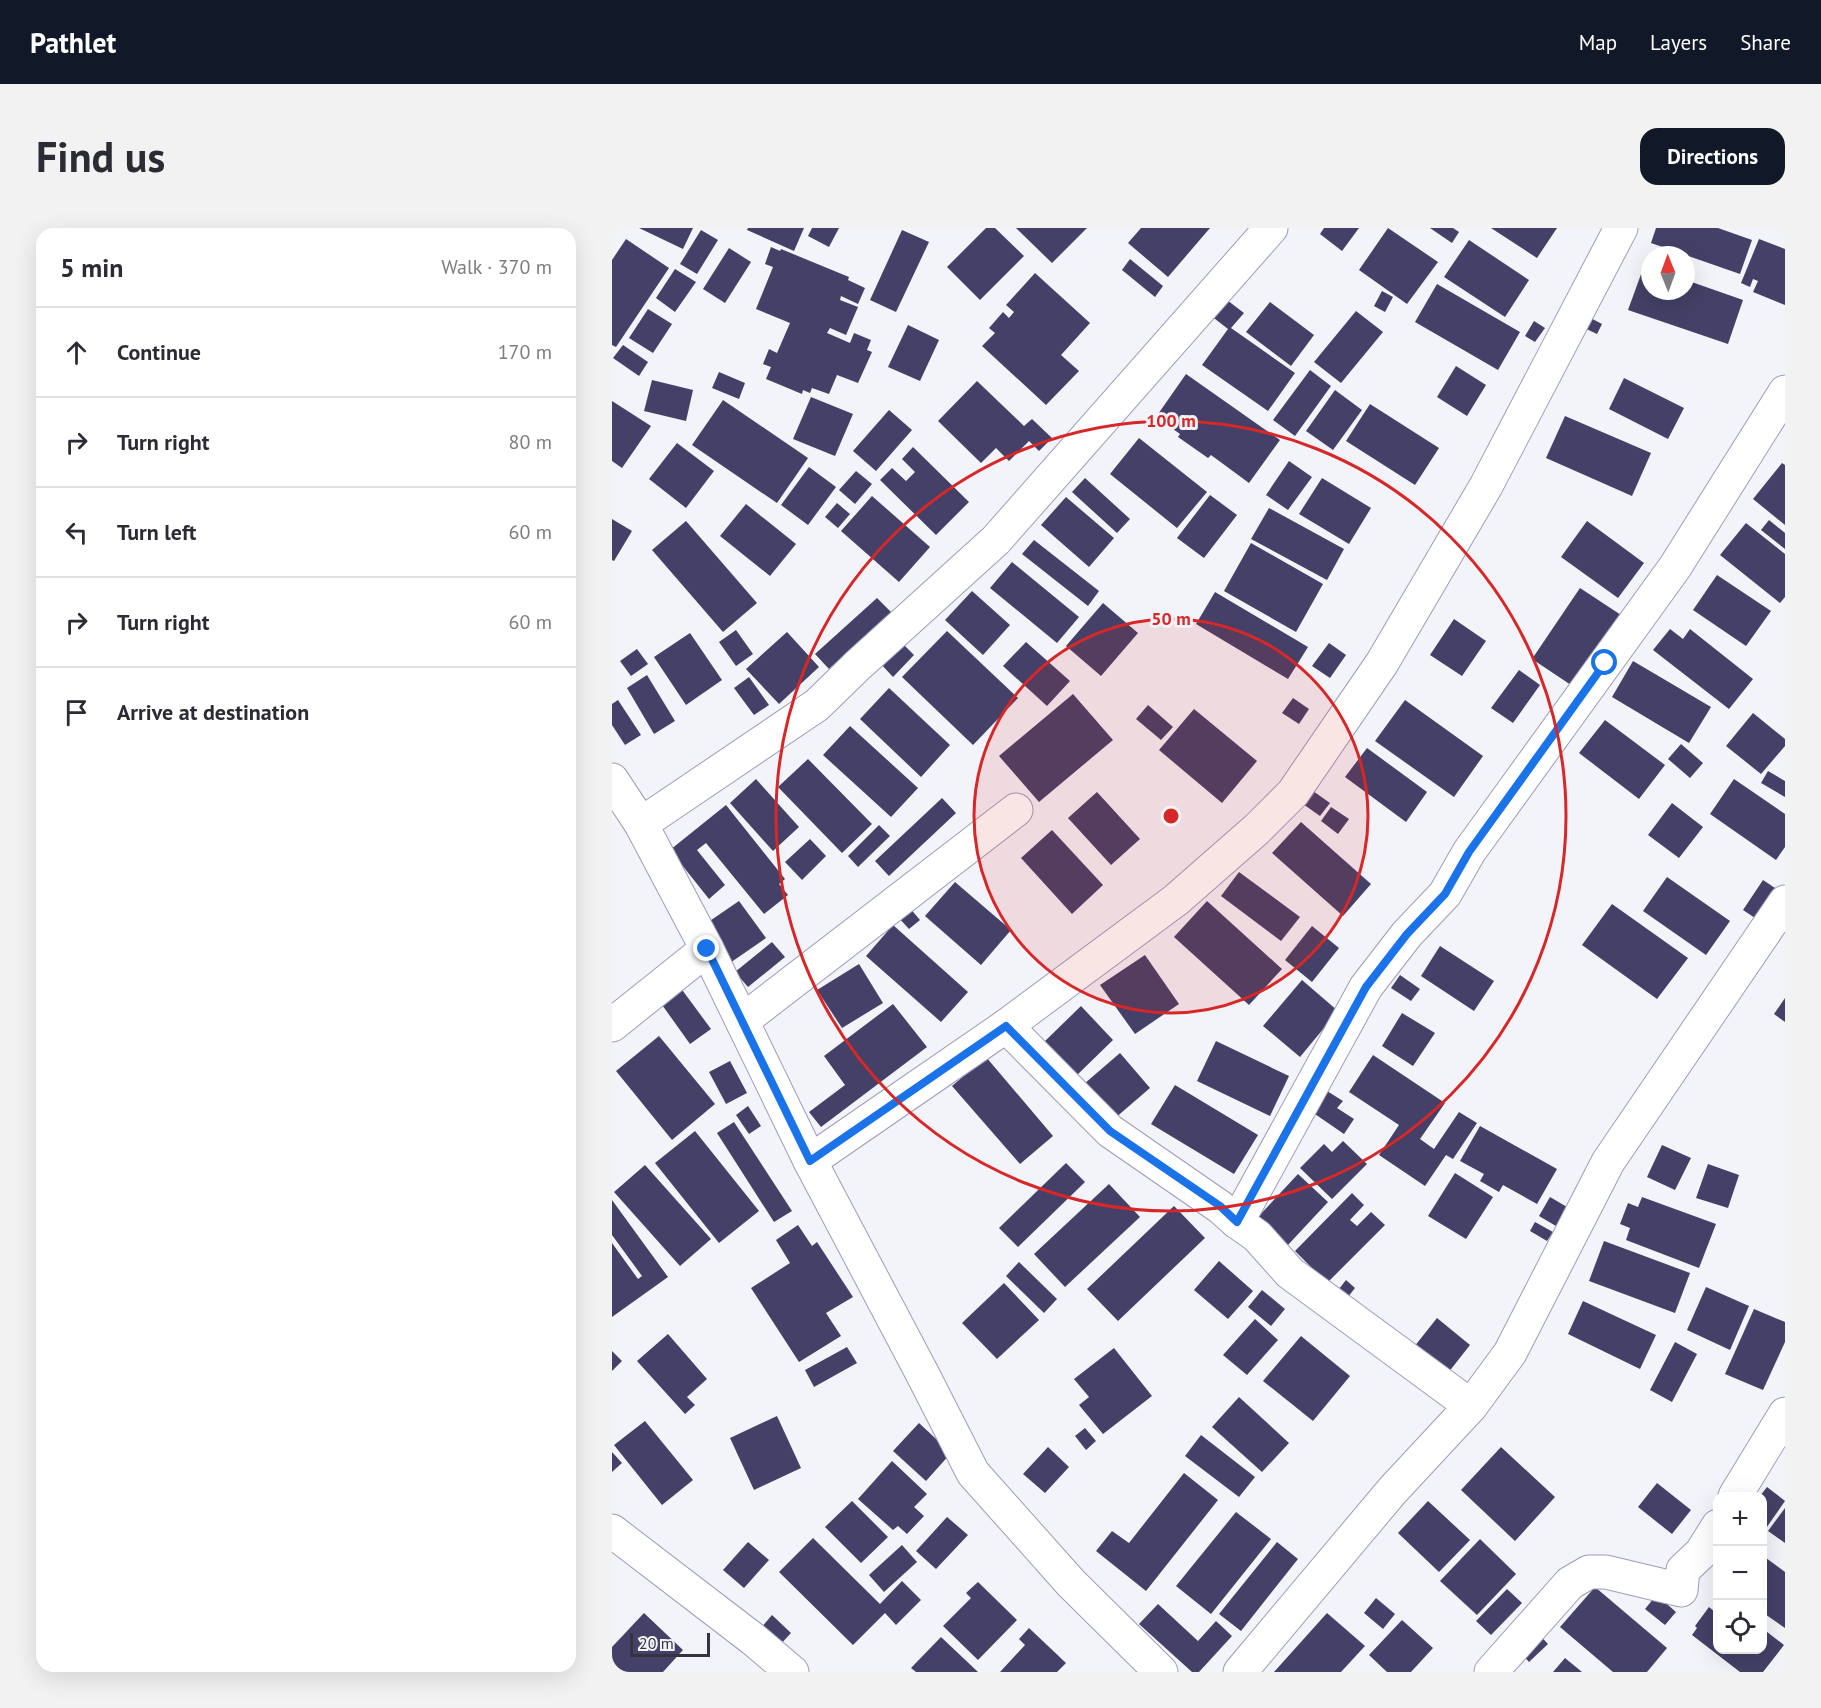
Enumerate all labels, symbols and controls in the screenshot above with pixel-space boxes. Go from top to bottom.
text: Pathlet [30,24,116,61]
text: Map [1579,29,1617,56]
text: Layers [1650,29,1707,56]
text: Share [1740,29,1791,56]
button: Directions [1640,128,1785,185]
text: Find us [36,129,165,184]
north arrow [1641,246,1695,300]
text: 5 min [60,251,123,284]
text: Walk · 370 m [441,254,552,280]
icon: ahead [60,336,93,369]
text: Continue [117,338,201,366]
text: 170 m [498,339,552,365]
text: 100 m [1146,409,1196,432]
icon: right [60,426,93,459]
text: Turn right [117,428,209,456]
text: 80 m [509,429,552,455]
icon: left [60,516,93,549]
text: Turn left [117,518,197,546]
text: 60 m [509,519,552,545]
icon: right [60,606,93,639]
text: 50 m [1151,607,1191,630]
text: Turn right [117,608,209,636]
text: 60 m [509,609,552,635]
route start [1591,649,1617,675]
icon: arrive [60,696,93,729]
text: Arrive at destination [117,698,309,726]
centre of rings [1161,806,1181,826]
route end [693,935,719,961]
map controls [1713,1492,1767,1654]
button: + [1713,1492,1767,1546]
button: − [1713,1546,1767,1600]
button: locate [1713,1600,1767,1654]
scale bar [630,1630,710,1658]
text: 20 m [639,1633,674,1653]

